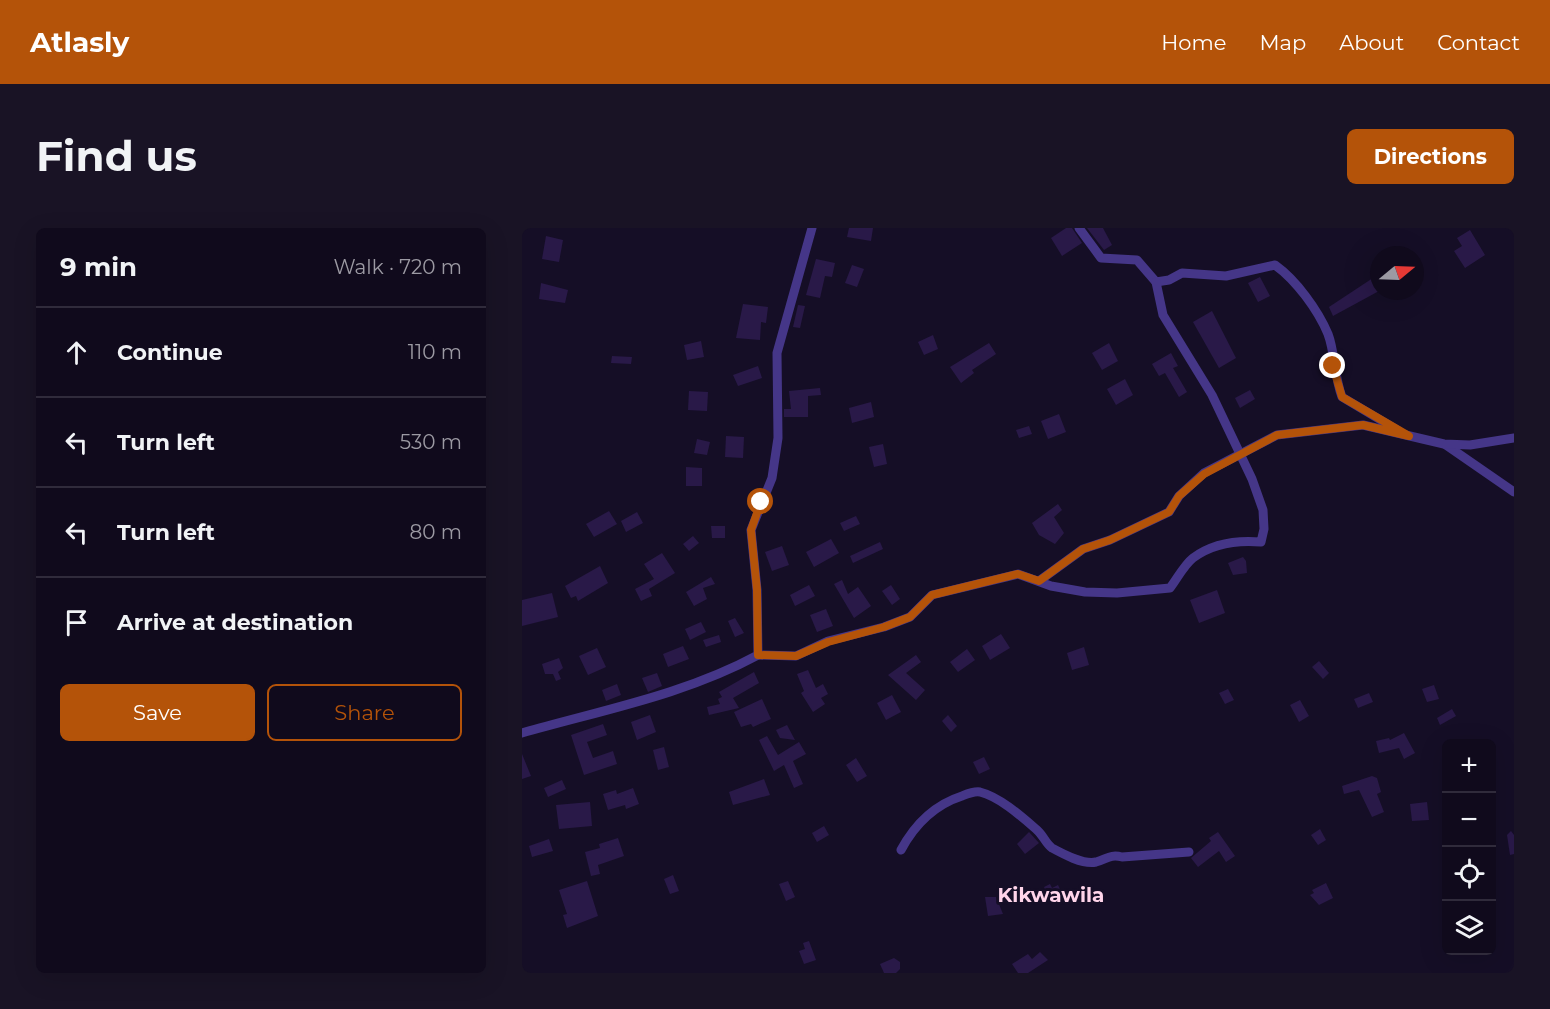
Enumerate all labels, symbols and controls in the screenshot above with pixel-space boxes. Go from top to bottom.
text: Atlasly [30,25,129,59]
text: Home [1161,30,1226,55]
text: Map [1259,30,1306,55]
text: About [1339,30,1404,55]
text: Contact [1437,30,1520,55]
button: Directions [1347,129,1514,184]
text: Find us [36,130,197,182]
north arrow [1370,246,1424,300]
text: 9 min [60,251,137,283]
text: Walk · 720 m [333,255,462,279]
icon: ahead [60,336,93,369]
text: Continue [117,339,223,366]
text: 110 m [408,340,462,364]
route end [1319,352,1345,378]
icon: left [60,426,93,459]
text: Turn left [117,429,215,456]
text: 530 m [400,430,462,454]
route start [747,488,773,514]
icon: left [60,516,93,549]
text: Turn left [117,519,215,546]
text: 80 m [410,520,462,544]
icon: arrive [60,606,93,639]
text: Arrive at destination [117,609,353,636]
button: Save [60,684,255,741]
button: Share [267,684,462,741]
map controls [1442,739,1496,955]
button: + [1442,739,1496,793]
button: − [1442,793,1496,847]
button: locate [1442,847,1496,901]
district label: Kikwawila [998,883,1104,907]
button: layers [1442,901,1496,955]

